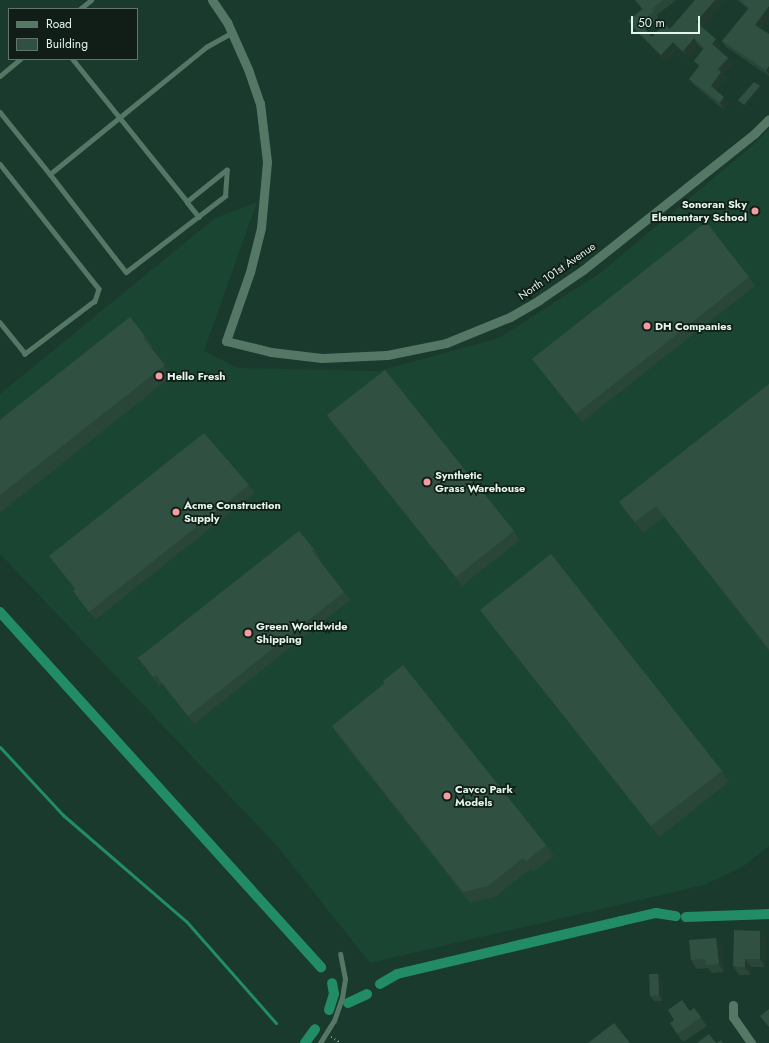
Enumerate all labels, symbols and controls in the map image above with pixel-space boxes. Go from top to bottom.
legend [8,8,138,60]
scale bar [633,8,702,34]
text: 50 m [638,14,665,32]
text: Road [46,15,72,33]
text: Building [46,35,88,53]
place label: Sonoran Sky Elementary School [652,198,747,224]
marker: Sonoran Sky Elementary School [750,206,760,216]
street label: North 101st Avenue [516,239,598,303]
place label: DH Companies [655,319,732,333]
marker: DH Companies [642,321,652,331]
place label: Hello Fresh [167,369,225,383]
marker: Hello Fresh [154,371,164,381]
place label: Synthetic Grass Warehouse [435,469,525,495]
marker: Synthetic Grass Warehouse [422,477,432,487]
place label: Acme Construction Supply [184,499,281,525]
marker: Acme Construction Supply [171,507,181,517]
place label: Green Worldwide Shipping [256,620,348,646]
marker: Green Worldwide Shipping [243,628,253,638]
place label: Cavco Park Models [455,783,513,809]
marker: Cavco Park Models [442,791,452,801]

